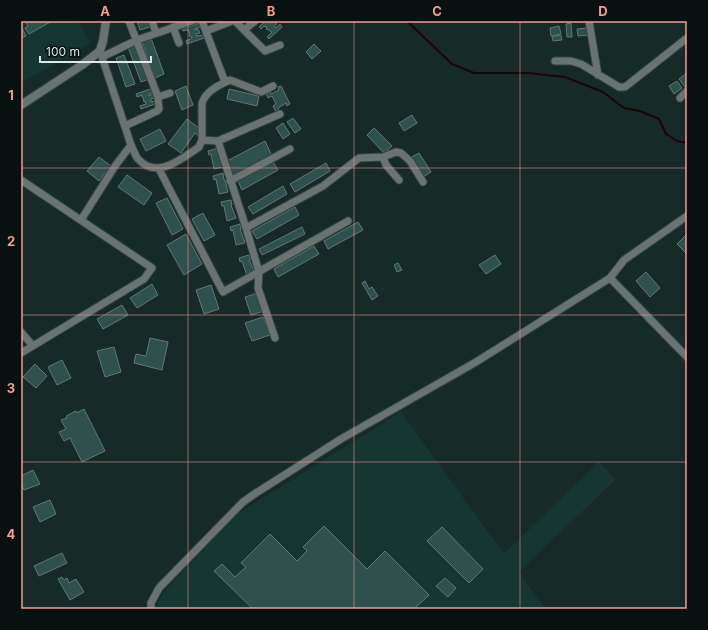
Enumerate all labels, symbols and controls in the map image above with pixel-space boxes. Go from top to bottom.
text: A [100,3,110,19]
text: B [267,3,276,19]
text: C [432,3,442,19]
text: D [598,3,608,19]
scale bar [40,38,151,64]
text: 100 m [46,44,80,59]
text: 1 [8,87,14,103]
text: 2 [7,233,15,249]
text: 3 [7,380,15,396]
text: 4 [7,526,16,542]

